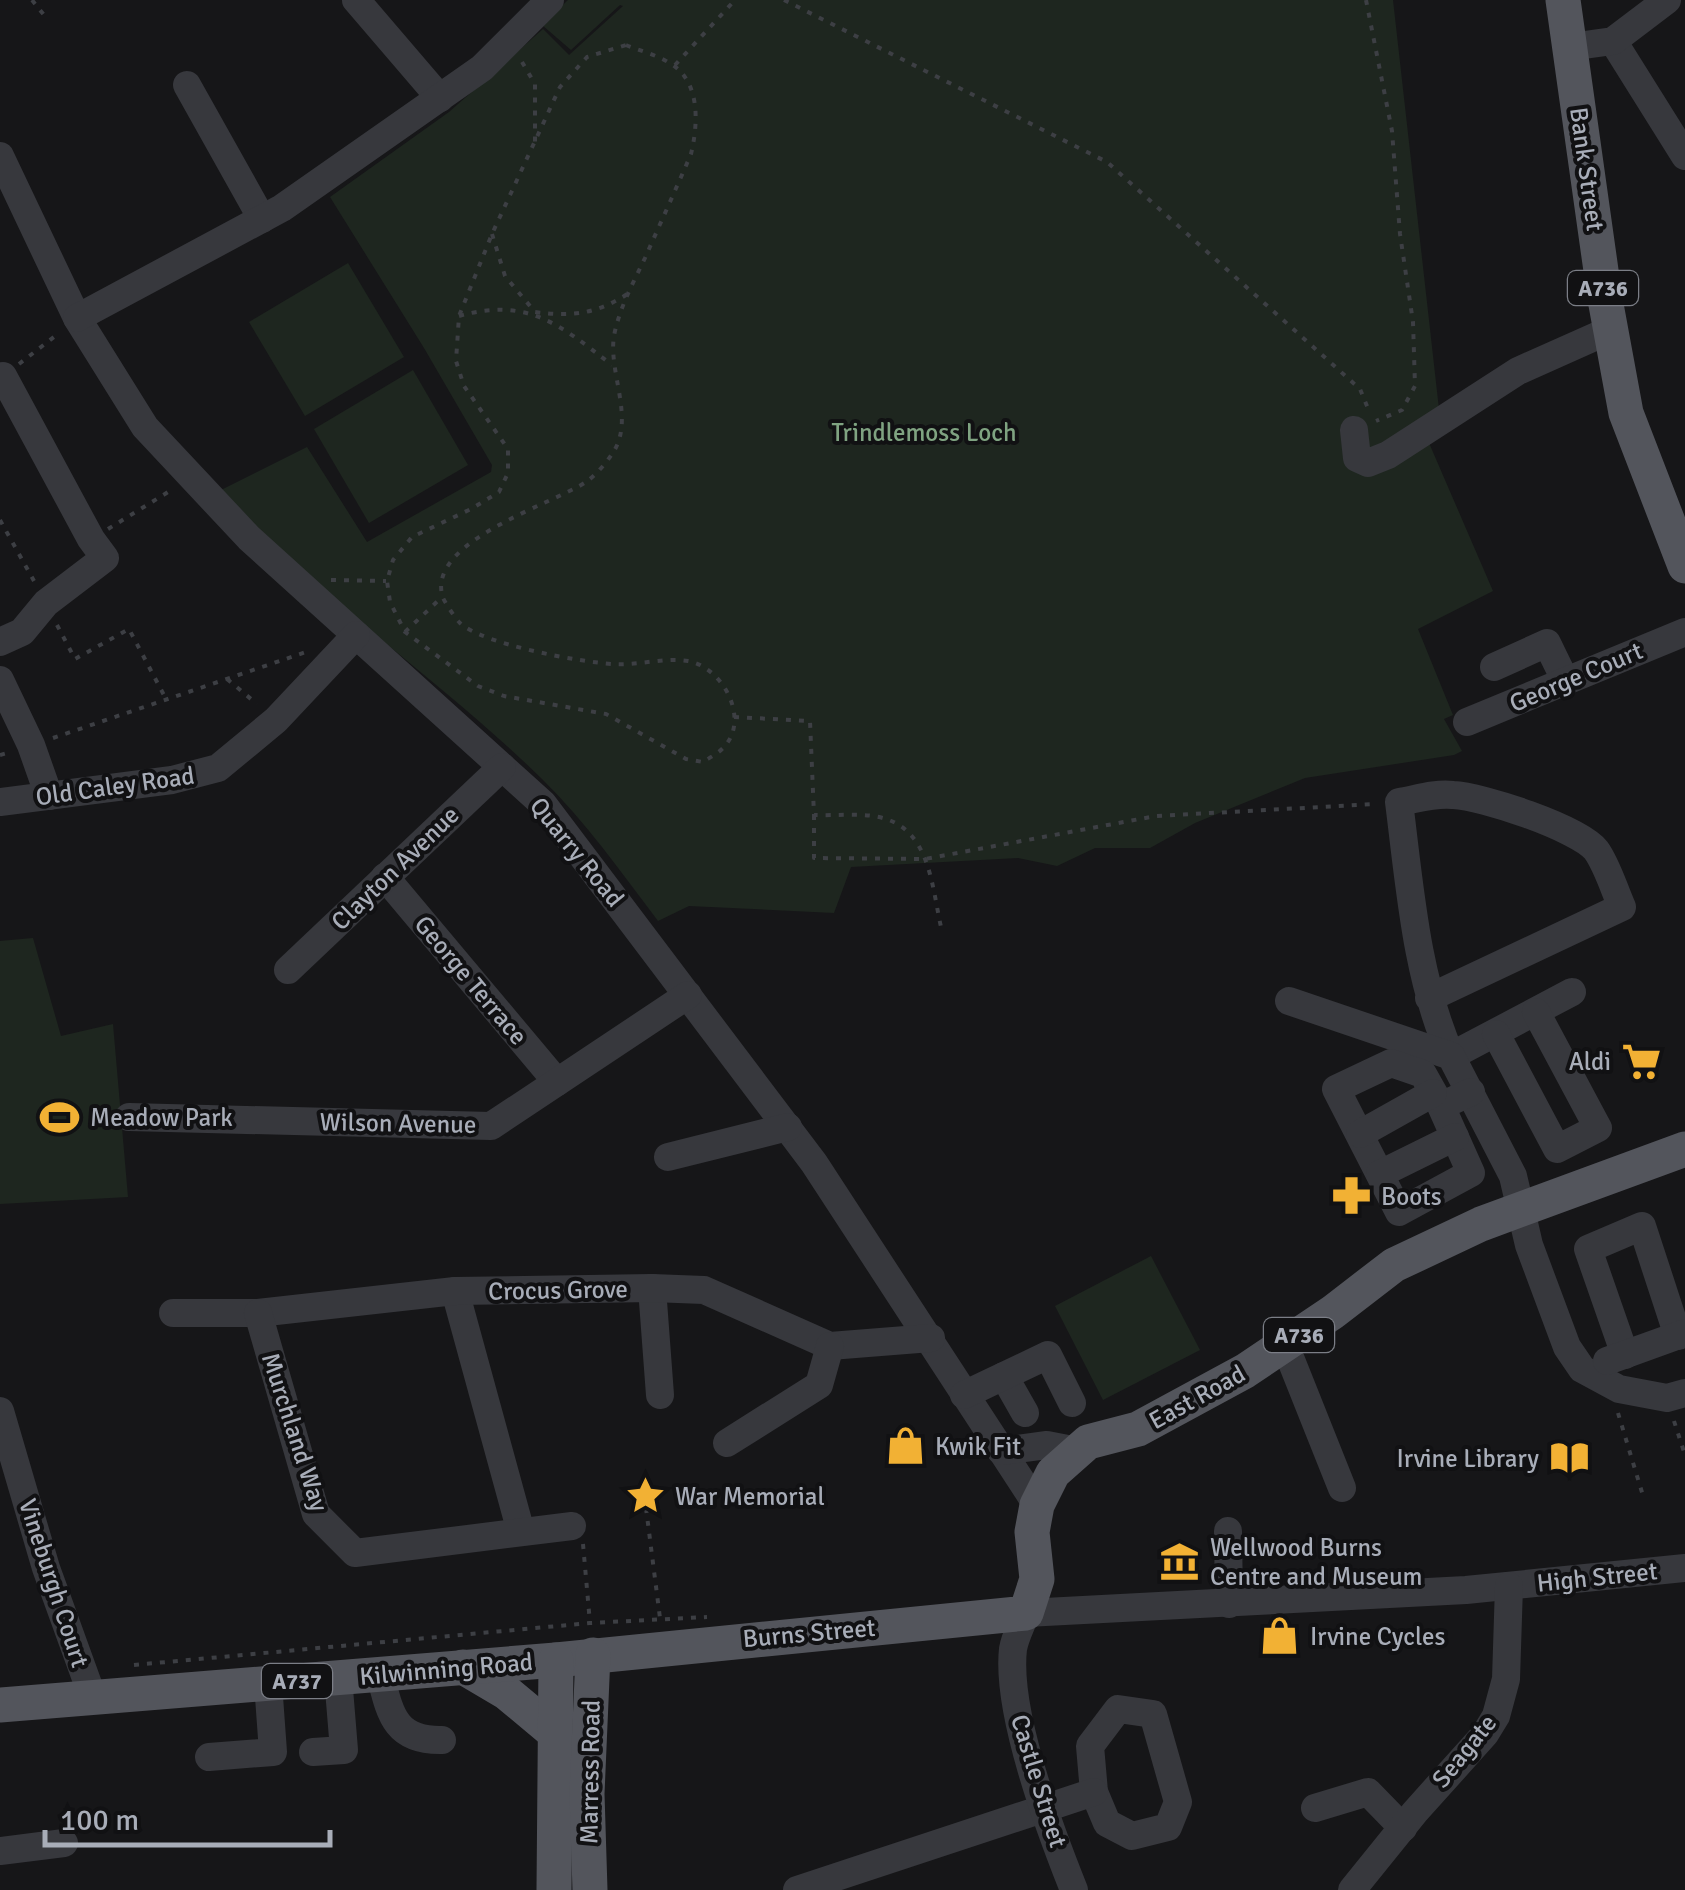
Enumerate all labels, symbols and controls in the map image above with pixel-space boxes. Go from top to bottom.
street label: Bank Street [1563,105,1611,233]
road number: A736 [1568,271,1638,305]
park label: Trindlemoss Loch [831,417,1017,448]
street label: George Court [1505,635,1648,719]
street label: Old Caley Road [34,760,196,812]
street label: Quarry Road [523,791,631,913]
street label: Clayton Avenue [325,799,465,937]
street label: George Terrace [408,909,534,1051]
supermarket icon: Aldi [1620,1040,1662,1082]
place label: Aldi [1569,1046,1611,1077]
sports icon: Meadow Park [39,1096,81,1138]
place label: Meadow Park [90,1102,233,1133]
street label: Wilson Avenue [319,1106,477,1140]
pharmacy icon: Boots [1330,1175,1372,1217]
place label: Boots [1381,1181,1442,1212]
street label: Crocus Grove [488,1273,628,1307]
road number: A736 [1264,1318,1334,1352]
street label: Murchland Way [255,1349,335,1515]
street label: East Road [1143,1358,1251,1436]
shop icon: Kwik Fit [884,1425,926,1467]
place label: Kwik Fit [935,1431,1021,1462]
library icon: Irvine Library [1548,1437,1590,1479]
place label: Irvine Library [1396,1443,1539,1474]
place icon: War Memorial [624,1475,666,1517]
place label: War Memorial [675,1481,825,1512]
street label: Vineburgh Court [12,1495,96,1671]
place label: Wellwood Burns Centre and Museum [1210,1532,1423,1592]
museum icon: Wellwood Burns Centre and Museum [1159,1540,1201,1582]
street label: High Street [1535,1555,1659,1599]
street label: Burns Street [741,1612,877,1654]
shop icon: Irvine Cycles [1259,1615,1301,1657]
place label: Irvine Cycles [1310,1621,1446,1652]
street label: Kilwinning Road [358,1646,534,1692]
road number: A737 [262,1664,332,1698]
street label: Marress Road [573,1700,607,1844]
street label: Seagate [1425,1708,1503,1794]
street label: Castle Street [1004,1711,1074,1852]
scale bar [45,1785,330,1847]
text: 100 m [60,1802,139,1839]

